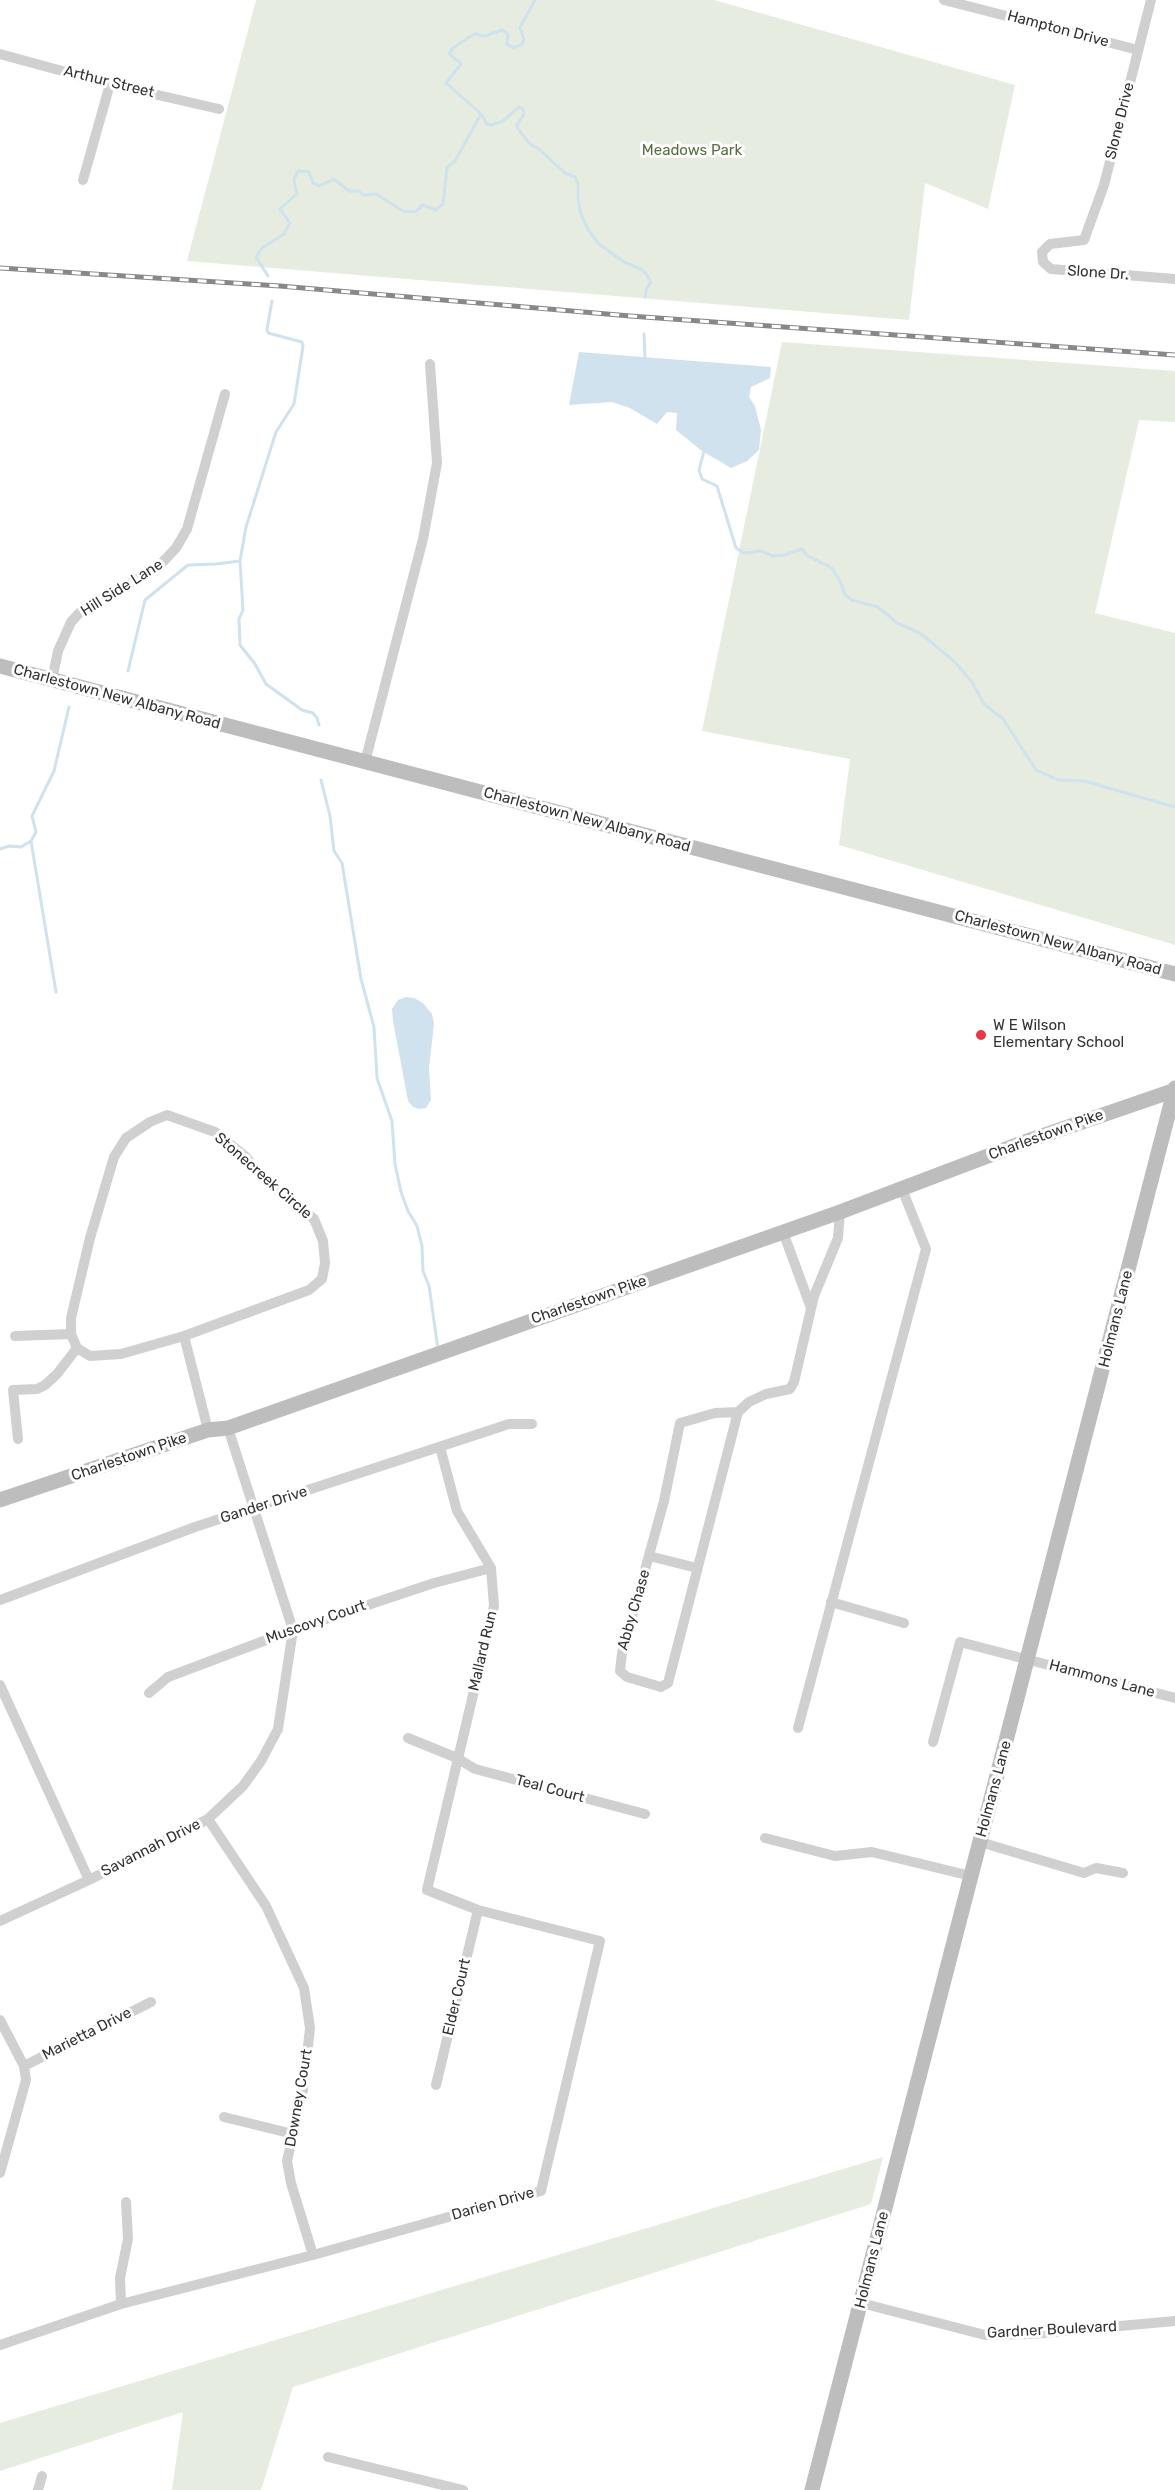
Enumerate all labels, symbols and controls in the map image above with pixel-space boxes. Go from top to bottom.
street label: Hampton Drive [1005,7,1111,51]
street label: Arthur Street [62,62,156,102]
street label: Slone Drive [1102,81,1138,161]
park label: Meadows Park [642,142,742,160]
street label: Slone Dr. [1067,262,1129,284]
street label: Hill Side Lane [78,556,166,620]
street label: Charlestown New Albany Road [12,661,222,733]
street label: Charlestown New Albany Road [482,784,692,856]
street label: Charlestown New Albany Road [953,907,1163,979]
place label: W E Wilson Elementary School [993,1017,1124,1052]
marker: W E Wilson Elementary School [974,1028,988,1042]
street label: Charlestown Pike [986,1106,1106,1164]
street label: Stonecreek Circle [211,1129,315,1223]
street label: Holmans Lane [1095,1269,1137,1369]
street label: Charlestown Pike [529,1272,649,1328]
street label: Charlestown Pike [69,1429,189,1485]
street label: Gander Drive [218,1482,310,1528]
street label: Abby Chase [614,1568,654,1652]
street label: Muscovy Court [264,1596,368,1648]
street label: Mallard Run [465,1609,501,1693]
street label: Hammons Lane [1047,1656,1157,1702]
street label: Holmans Lane [972,1739,1016,1839]
street label: Teal Court [514,1771,586,1807]
street label: Savannah Drive [98,1815,204,1881]
street label: Elder Court [439,1957,475,2037]
street label: Marietta Drive [39,2004,135,2064]
street label: Downey Court [282,2048,316,2148]
street label: Darien Drive [450,2184,536,2224]
street label: Holmans Lane [851,2210,893,2310]
street label: Gardner Boulevard [987,2318,1117,2342]

